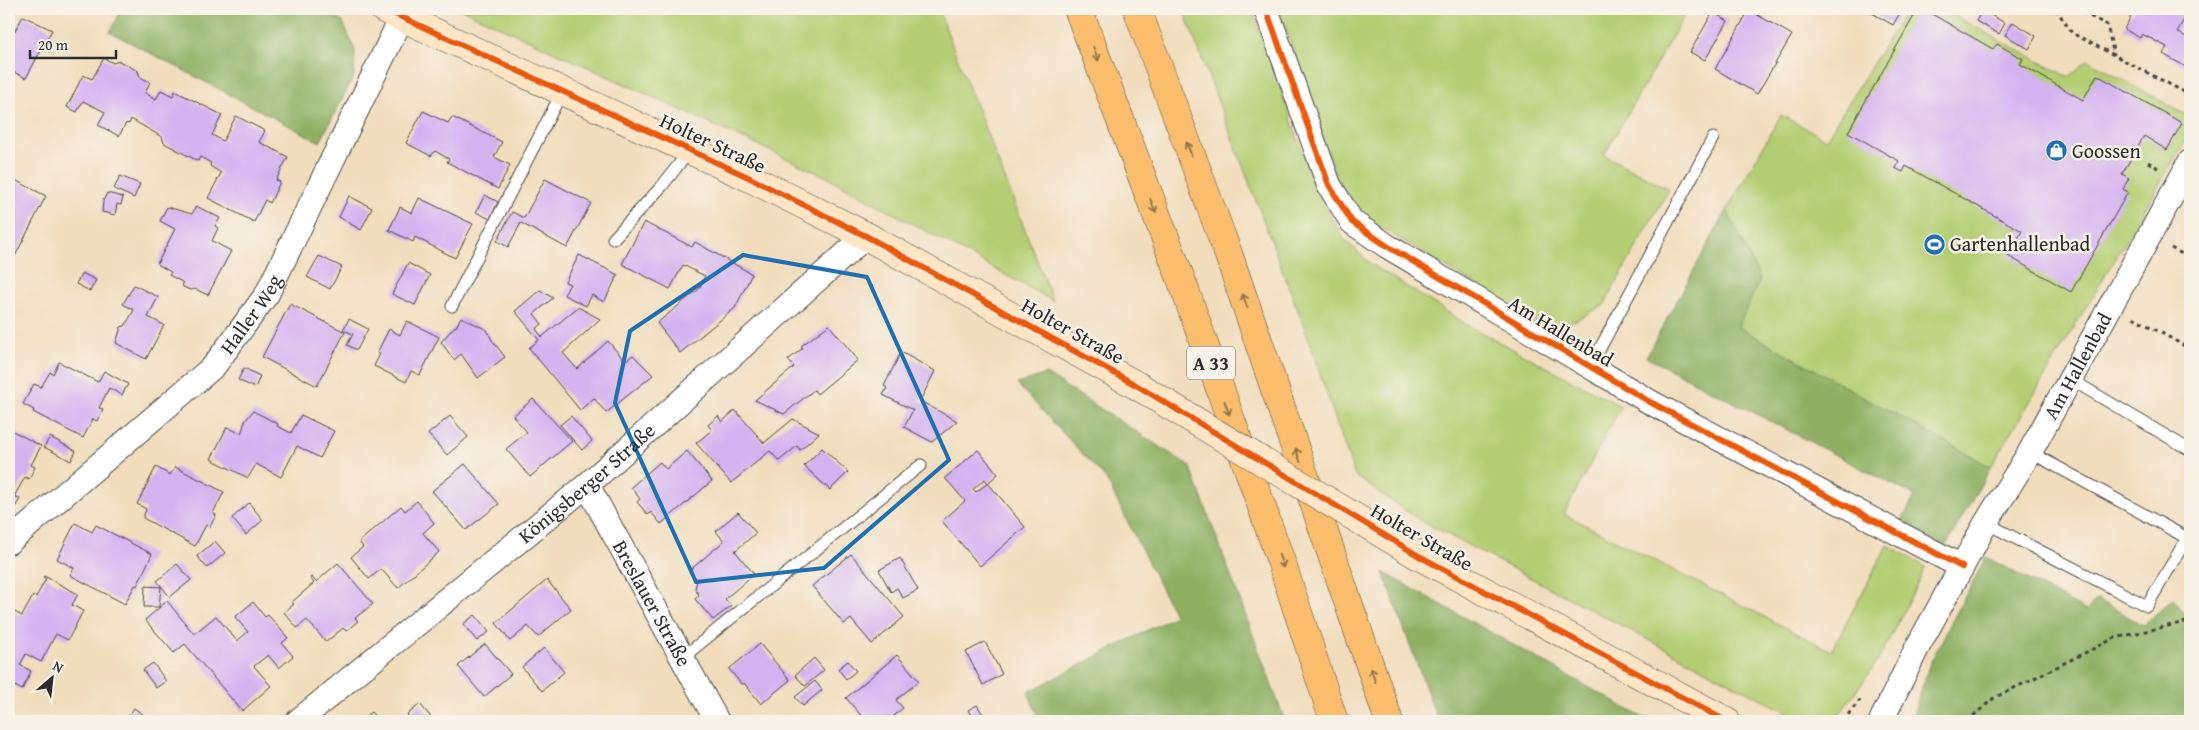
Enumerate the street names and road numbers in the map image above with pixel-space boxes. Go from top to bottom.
street label: Holter Straße [656,105,771,180]
street label: Haller Weg [213,269,288,360]
street label: Am Hallenbad [1503,288,1620,374]
street label: Holter Straße [1017,290,1130,371]
street label: Am Hallenbad [2036,307,2118,424]
road number: A 33 [1187,346,1235,379]
street label: Königsberger Straße [511,416,661,550]
street label: Holter Straße [1366,496,1479,578]
street label: Breslauer Straße [606,535,699,671]

